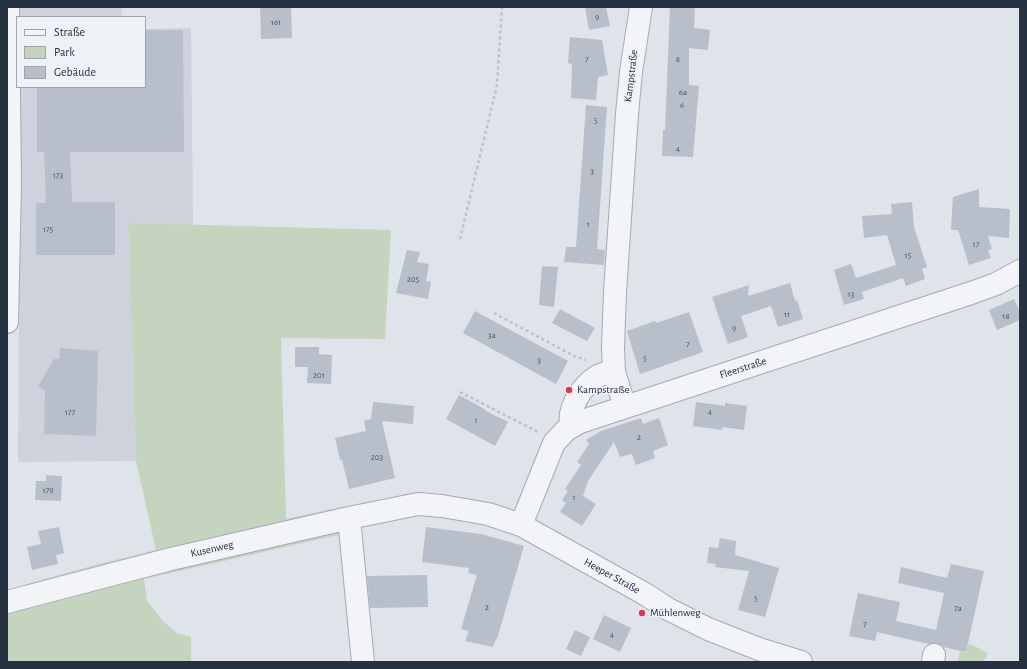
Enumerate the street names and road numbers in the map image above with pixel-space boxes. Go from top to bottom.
street label: Kampstraße [621,49,641,103]
street label: Fleerstraße [718,354,768,382]
street label: Kusenweg [189,538,235,560]
street label: Heeper Straße [582,555,642,597]

